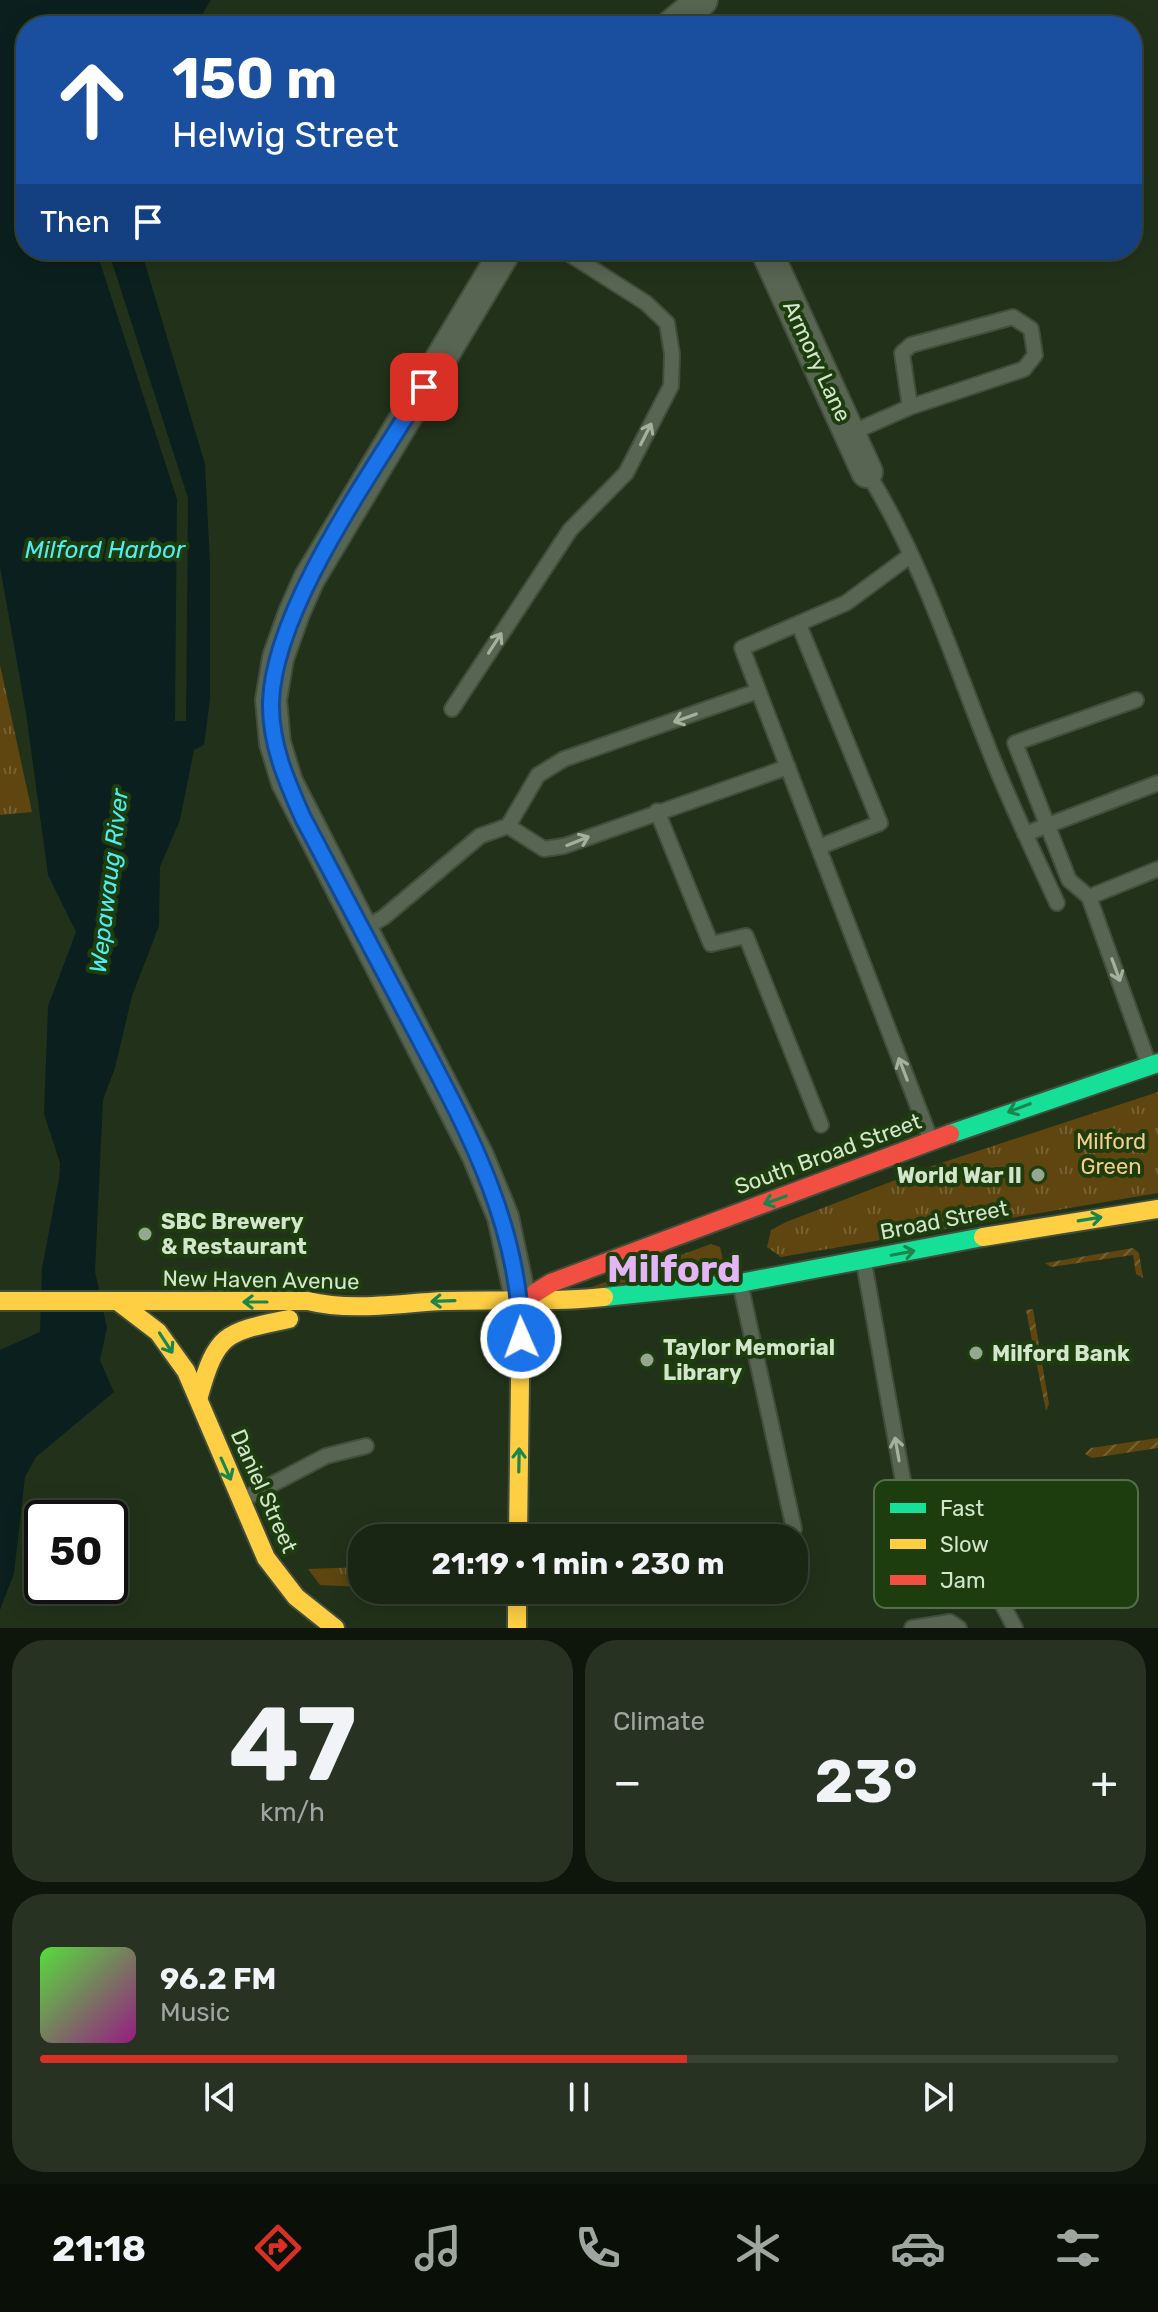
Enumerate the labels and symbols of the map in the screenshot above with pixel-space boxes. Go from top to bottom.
street label: Armory Lane [777,296,857,426]
pin [390,353,458,421]
one-way arrow [639,422,654,446]
water label: Milford Harbor [25,536,186,564]
one-way arrow [487,633,503,655]
one-way arrow [673,712,698,727]
water label: Wepawaug River [84,786,134,975]
one-way arrow [565,832,590,847]
one-way arrow [1110,957,1124,982]
one-way arrow [895,1057,909,1082]
one-way arrow [1007,1102,1031,1116]
street label: South Broad Street [731,1108,925,1200]
park label: Milford Green [1076,1128,1146,1180]
place label: World War II [897,1162,1022,1189]
marker: World War II [1029,1166,1047,1184]
one-way arrow [763,1194,788,1208]
street label: Broad Street [878,1194,1011,1246]
place label: SBC Brewery & Restaurant [161,1208,307,1260]
one-way arrow [1077,1211,1102,1226]
marker: SBC Brewery & Restaurant [136,1225,154,1243]
one-way arrow [890,1244,915,1259]
district label: Milford [607,1246,741,1292]
street label: New Haven Avenue [162,1265,360,1295]
one-way arrow [242,1294,269,1310]
one-way arrow [430,1294,457,1309]
position arrow [479,1296,563,1380]
one-way arrow [158,1331,175,1353]
place label: Taylor Memorial Library [663,1334,835,1386]
place label: Milford Bank [992,1340,1130,1367]
marker: Milford Bank [967,1344,985,1362]
marker: Taylor Memorial Library [638,1351,656,1369]
street label: Daniel Street [225,1425,303,1557]
one-way arrow [889,1437,904,1463]
one-way arrow [512,1447,527,1474]
one-way arrow [219,1456,234,1481]
legend [874,1480,1138,1608]
text: Fast [940,1495,985,1522]
speed limit sign: 50 [24,1500,128,1604]
text: Slow [940,1531,989,1558]
text: Jam [940,1567,986,1594]

